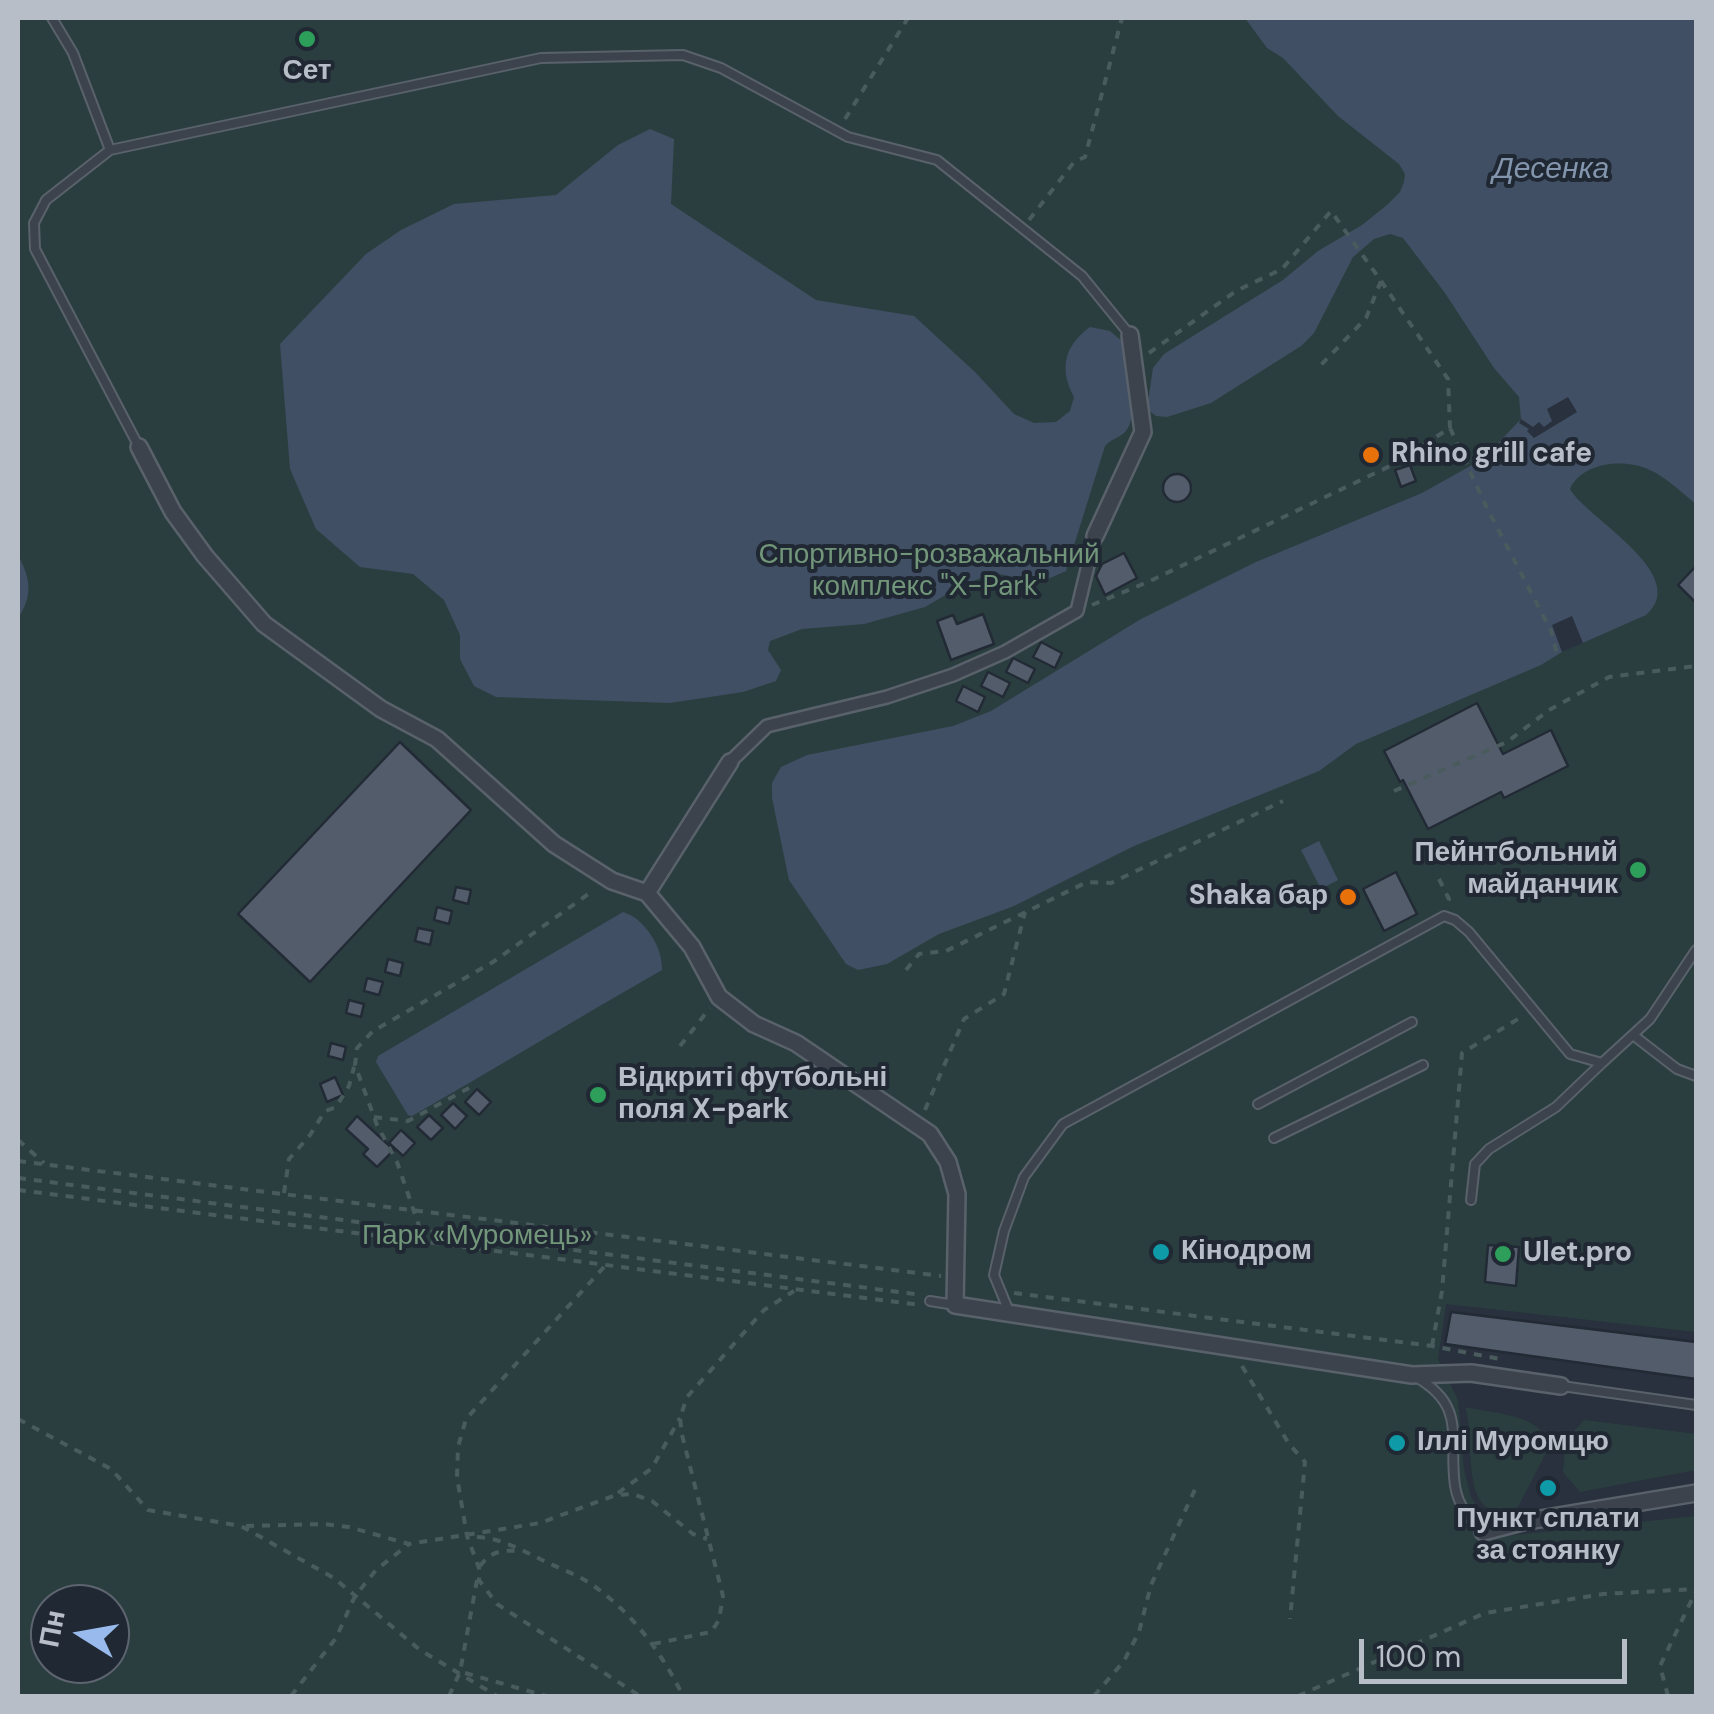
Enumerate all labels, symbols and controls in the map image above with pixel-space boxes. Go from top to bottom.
marker: Сет [296,28,318,50]
place label: Сет [282,55,332,89]
water label: Десенка [1493,152,1609,188]
place label: Rhino grill cafe [1391,438,1592,472]
marker: Rhino grill cafe [1360,444,1382,466]
park label: Спортивно-розважальний комплекс "Х-Park" [758,539,1100,605]
place label: Пейнтбольний майданчик [1414,837,1618,903]
marker: Пейнтбольний майданчик [1627,859,1649,881]
place label: Shaka бар [1189,880,1328,914]
marker: Shaka бар [1337,886,1359,908]
place label: Відкриті футбольні поля X-park [618,1062,887,1128]
marker: Відкриті футбольні поля X-park [587,1084,609,1106]
park label: Парк «Муромець» [362,1220,592,1254]
place label: Кінодром [1181,1235,1312,1269]
place label: Ulet.pro [1523,1237,1632,1271]
marker: Кінодром [1150,1241,1172,1263]
marker: Ulet.pro [1492,1243,1514,1265]
place label: Іллі Муромцю [1417,1426,1609,1460]
marker: Іллі Муромцю [1386,1432,1408,1454]
marker: Пункт сплати за стоянку [1537,1477,1559,1499]
place label: Пункт сплати за стоянку [1456,1503,1640,1569]
north arrow [30,1584,130,1684]
text: Пн [30,1607,74,1650]
scale bar [1364,1619,1632,1681]
text: 100 m [1376,1637,1461,1676]

